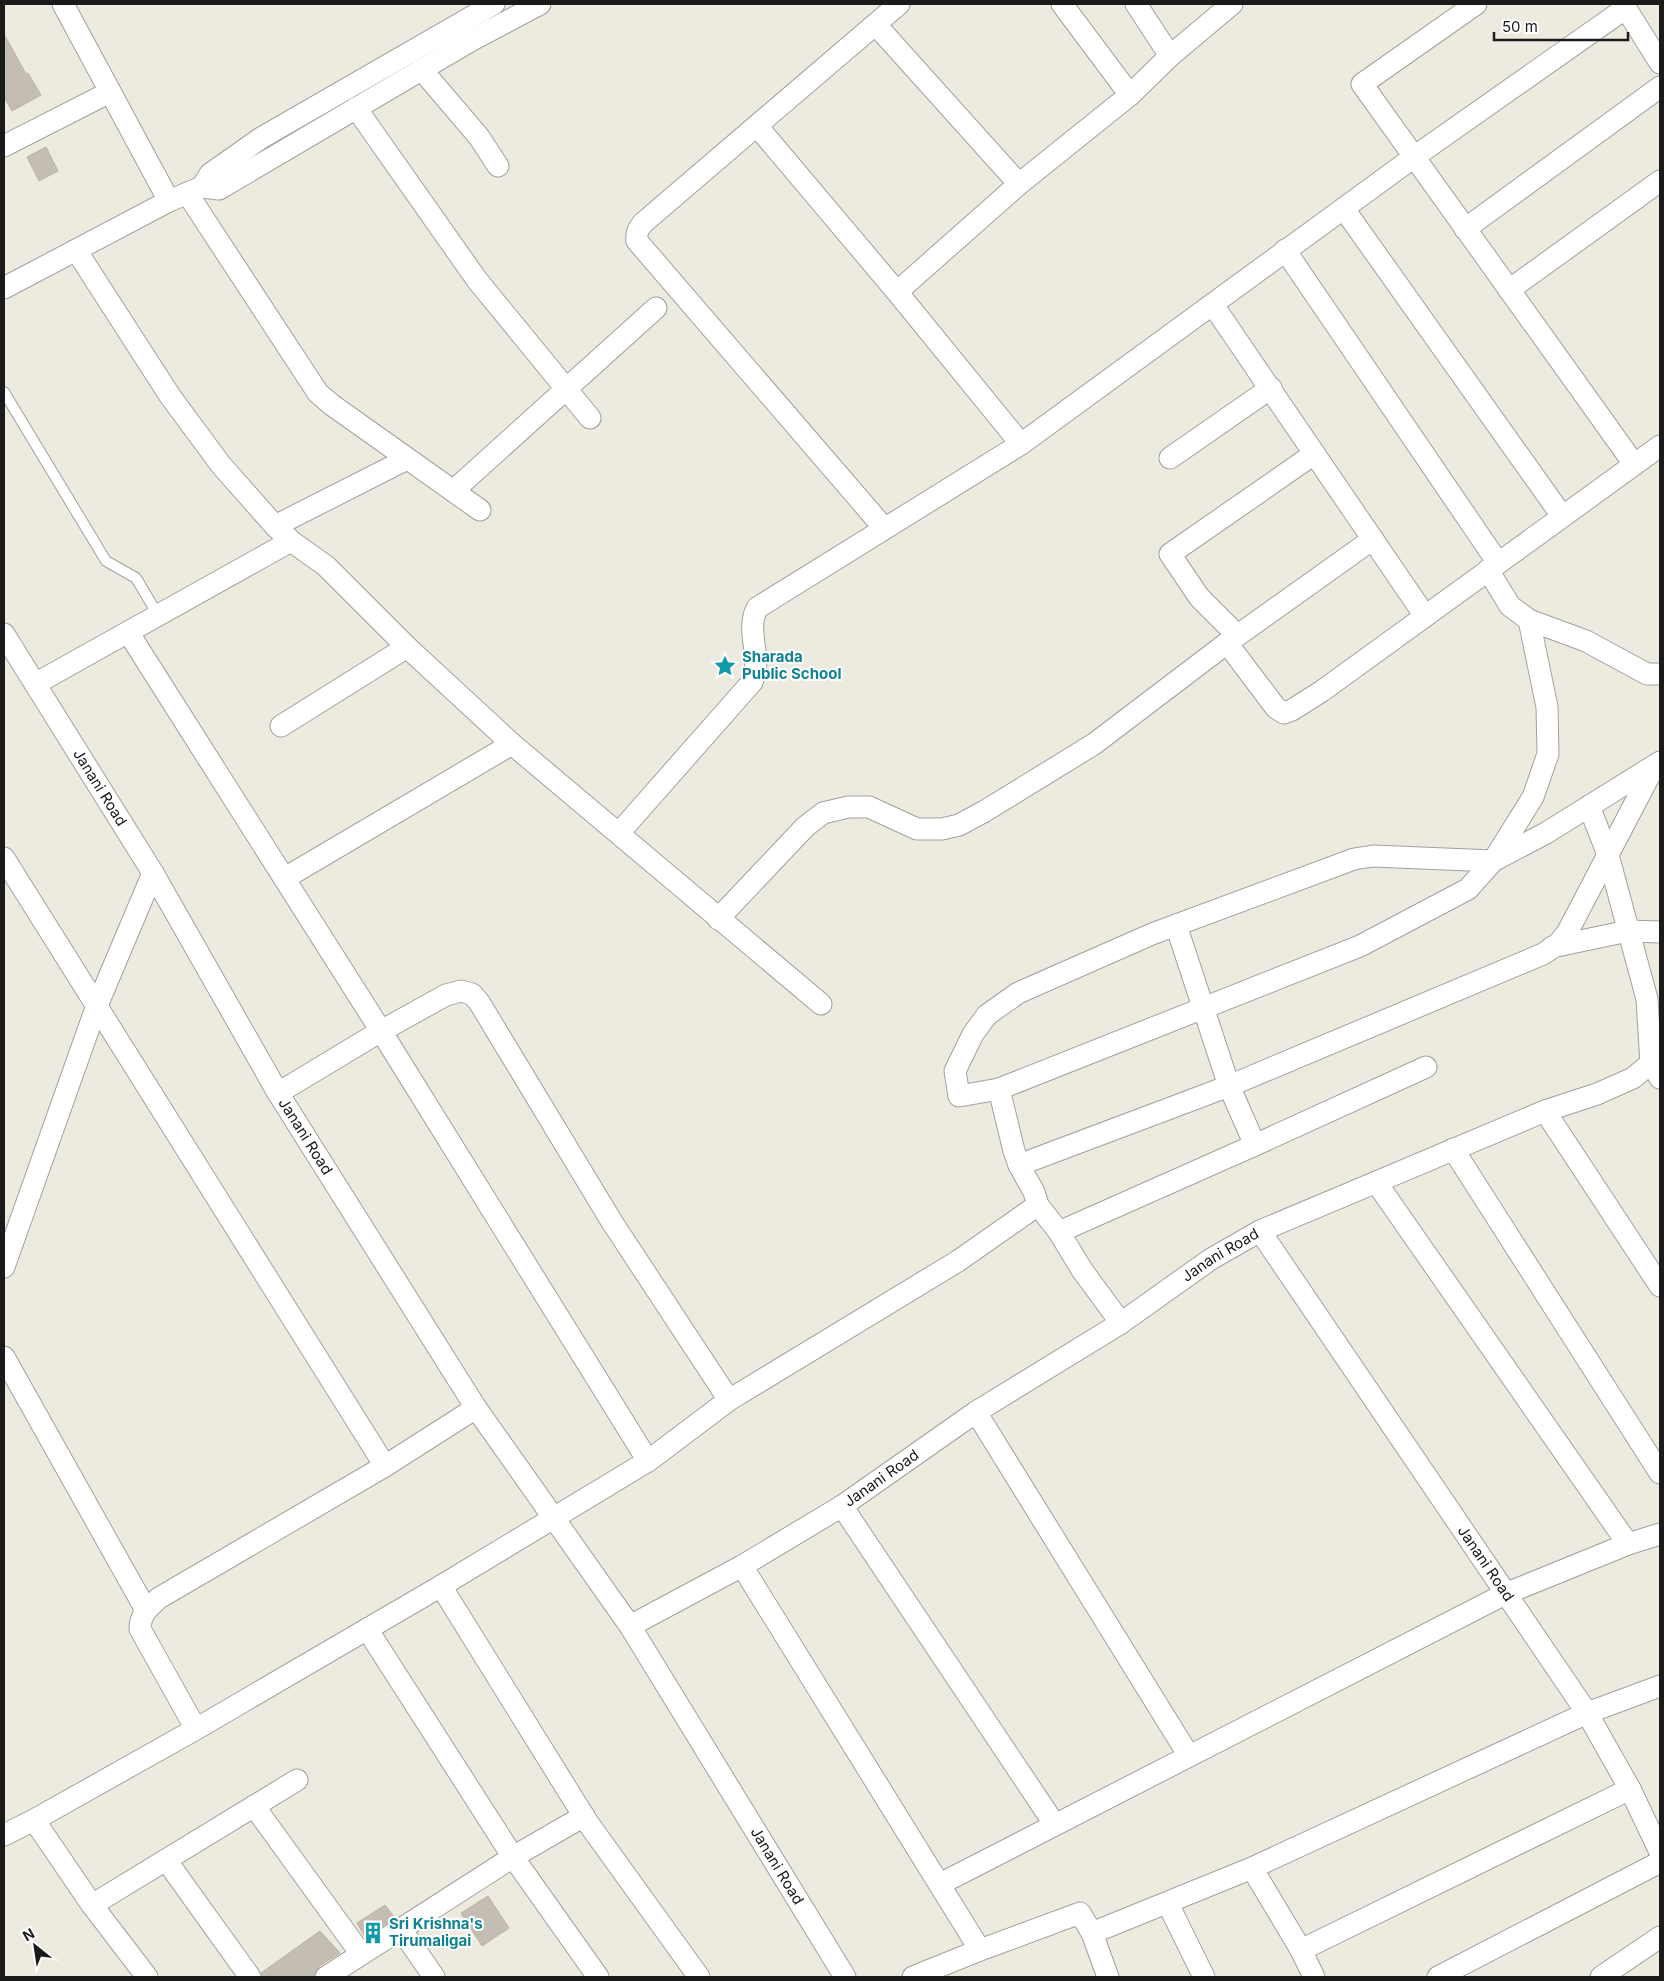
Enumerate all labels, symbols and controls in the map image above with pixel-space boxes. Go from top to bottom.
scale bar [1494,10,1628,42]
text: 50 m [1502,17,1538,36]
place label: Sharada Public School [742,647,841,683]
place icon: Sharada Public School [712,653,738,679]
street label: Janani Road [69,745,131,829]
street label: Janani Road [274,1094,337,1178]
street label: Janani Road [1178,1224,1262,1286]
street label: Janani Road [840,1445,922,1511]
street label: Janani Road [1454,1522,1518,1605]
street label: Janani Road [747,1824,808,1908]
place label: Sri Krishna's Tirumaligai [389,1914,483,1950]
building icon: Sri Krishna's Tirumaligai [360,1920,386,1946]
north arrow [10,1921,60,1971]
text: N [19,1924,37,1944]

